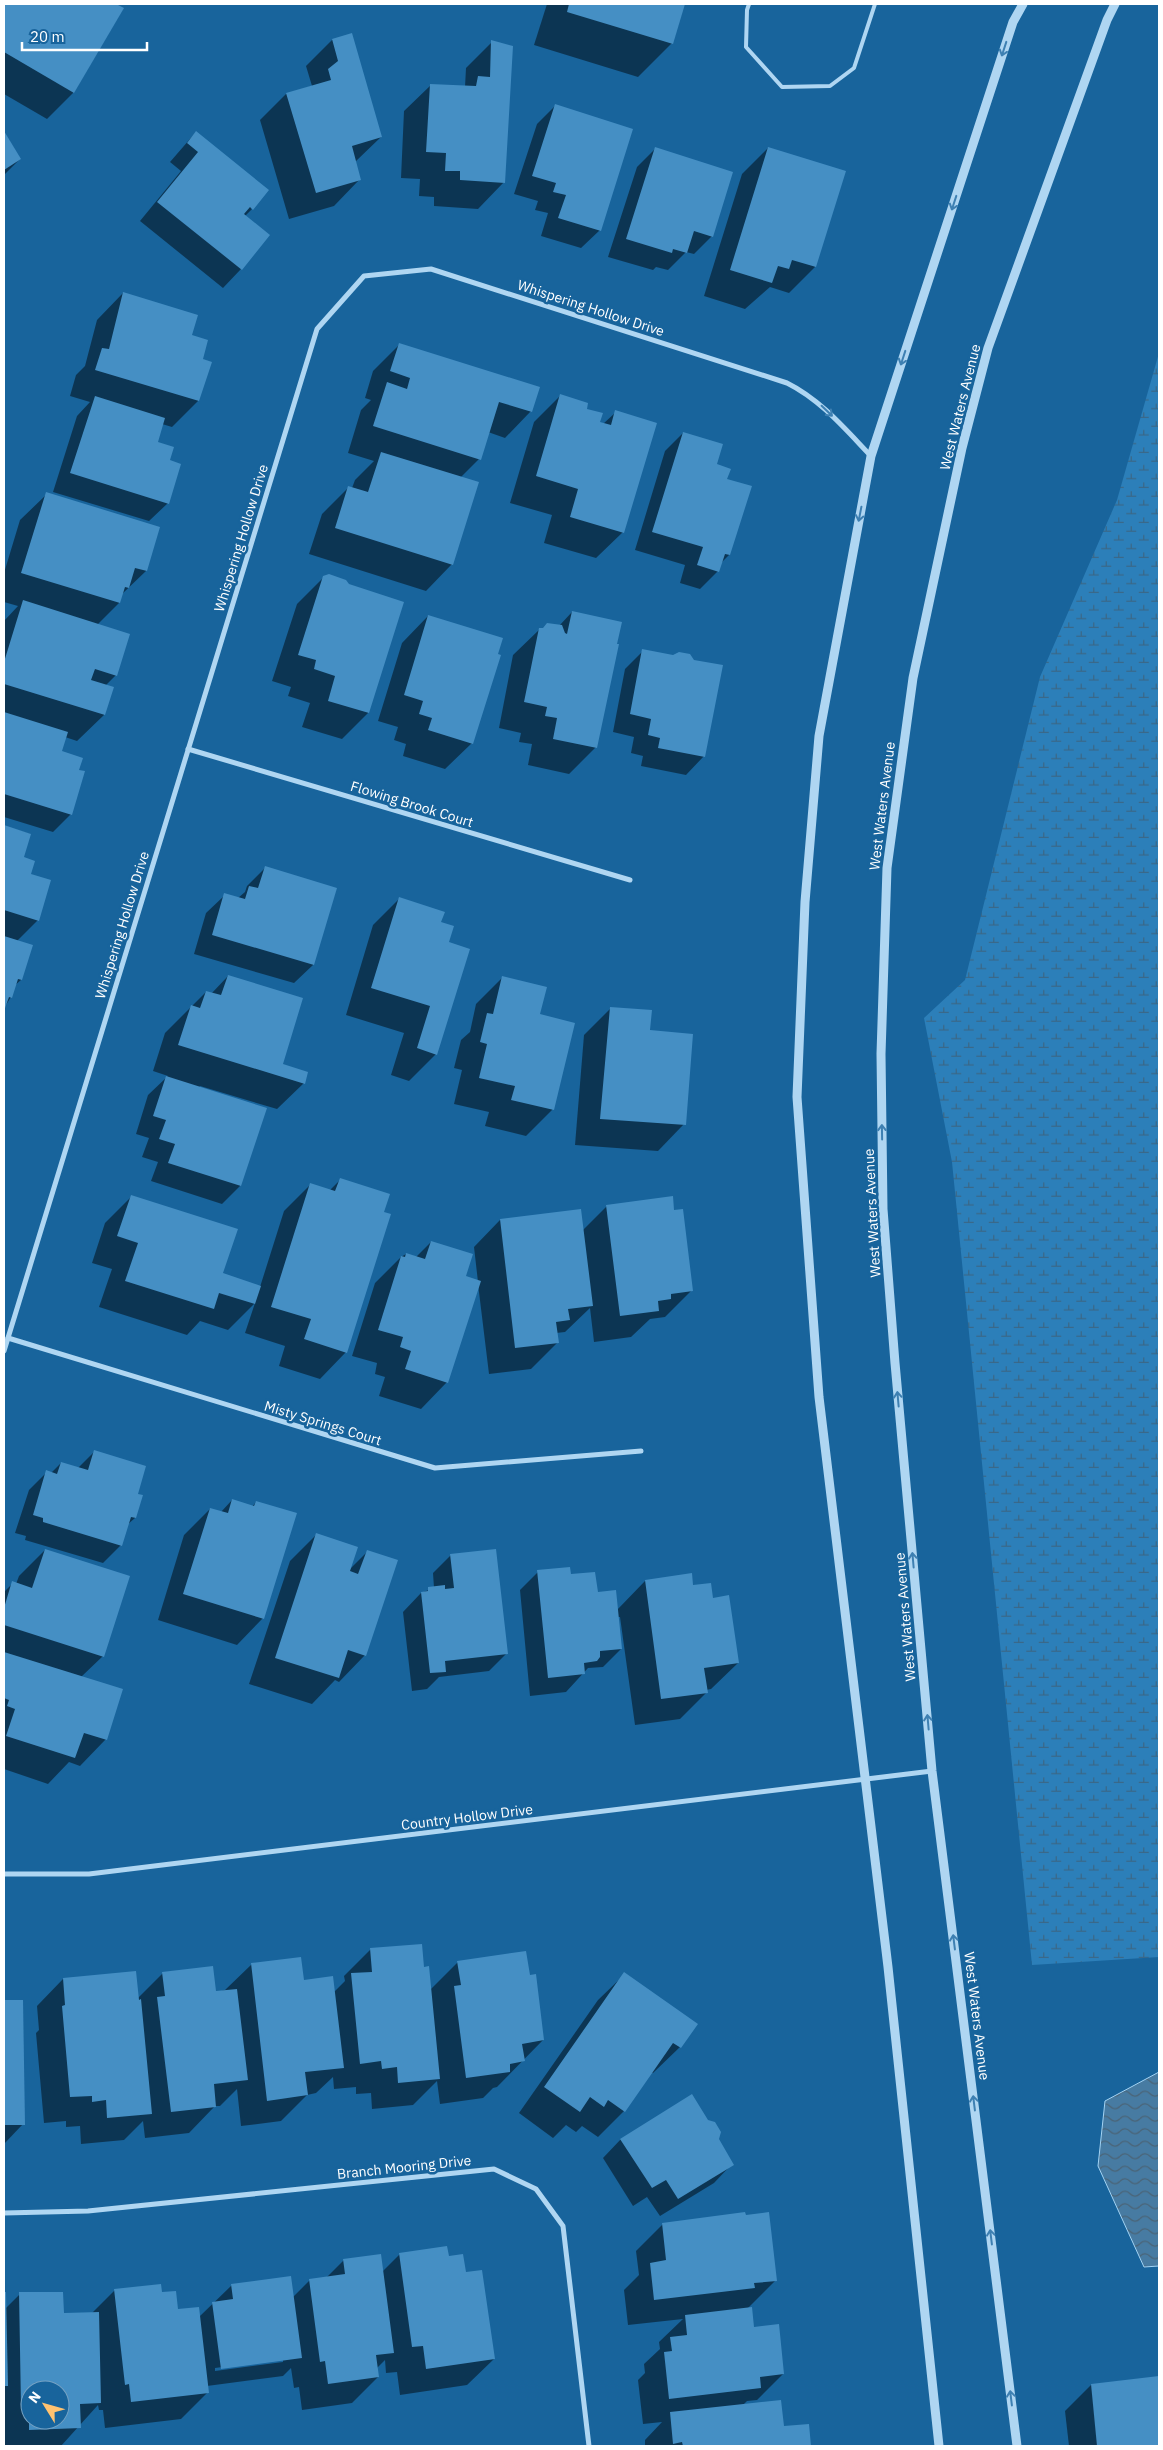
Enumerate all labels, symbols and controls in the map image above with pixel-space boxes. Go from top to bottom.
scale bar [22,20,148,52]
text: 20 m [30,27,65,46]
one-way arrow [999,40,1009,56]
one-way arrow [949,195,958,210]
street label: Whispering Hollow Drive [515,276,667,340]
street label: West Waters Avenue [936,342,984,472]
one-way arrow [898,349,908,365]
one-way arrow [821,405,833,417]
street label: Whispering Hollow Drive [210,462,272,614]
one-way arrow [855,506,865,522]
street label: West Waters Avenue [865,740,899,871]
street label: Flowing Brook Court [348,777,476,831]
street label: Whispering Hollow Drive [91,849,153,1001]
one-way arrow [877,1124,887,1140]
street label: West Waters Avenue [860,1148,884,1278]
one-way arrow [894,1391,903,1407]
street label: Misty Springs Court [262,1397,384,1449]
street label: West Waters Avenue [890,1552,920,1682]
one-way arrow [908,1553,918,1569]
one-way arrow [923,1714,933,1730]
street label: Country Hollow Drive [400,1800,534,1834]
one-way arrow [949,1934,959,1950]
street label: West Waters Avenue [960,1951,994,2082]
one-way arrow [969,2095,979,2111]
street label: Branch Mooring Drive [336,2151,472,2183]
one-way arrow [986,2229,996,2245]
north arrow [20,2380,70,2430]
text: N [24,2388,45,2407]
one-way arrow [1006,2390,1016,2406]

